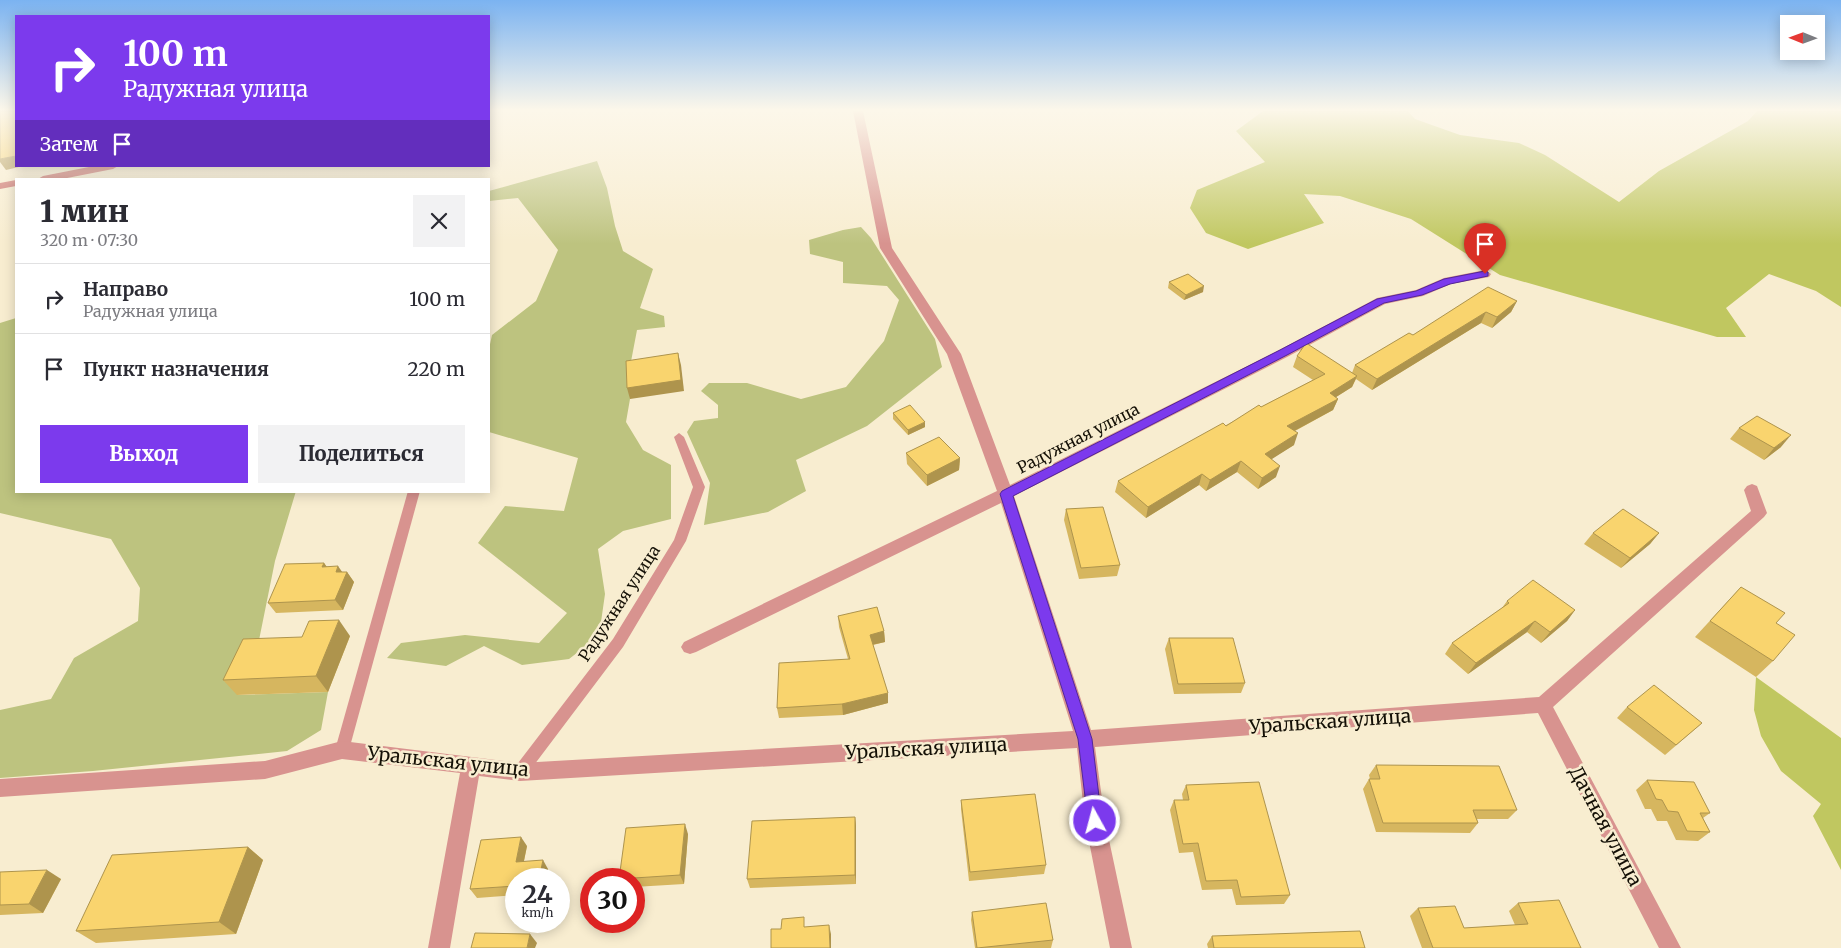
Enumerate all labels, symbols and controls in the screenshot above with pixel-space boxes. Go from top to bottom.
north arrow [1780,15,1825,60]
map controls [1780,15,1825,60]
text: 100 m [123,32,228,76]
icon: right [40,35,105,100]
text: Радужная улица [123,75,308,103]
icon: arrive [108,130,136,158]
text: Затем [40,132,98,156]
text: 1 мин [40,192,129,230]
button: close [413,195,465,247]
pin [1464,223,1506,274]
text: 320 m · 07:30 [40,230,138,250]
icon: arrive [1471,230,1499,258]
text: Направо [83,277,168,301]
icon: right [40,285,68,313]
text: 100 m [409,287,465,311]
text: Радужная улица [83,301,218,321]
icon: arrive [40,355,68,383]
text: Пункт назначения [83,357,269,381]
text: 220 m [408,357,465,381]
street label: Радужная улица [1013,398,1143,477]
button: Выход [40,425,248,483]
button: Поделиться [258,425,465,483]
street label: Радужная улица [574,541,664,665]
street label: Уральская улица [1247,703,1412,739]
street label: Уральская улица [843,732,1008,764]
street label: Уральская улица [365,740,530,781]
street label: Дачная улица [1564,762,1648,890]
position arrow [1068,794,1120,846]
speed limit sign: 30 [580,868,645,933]
text: 24 [522,878,553,910]
text: km/h [522,905,553,920]

